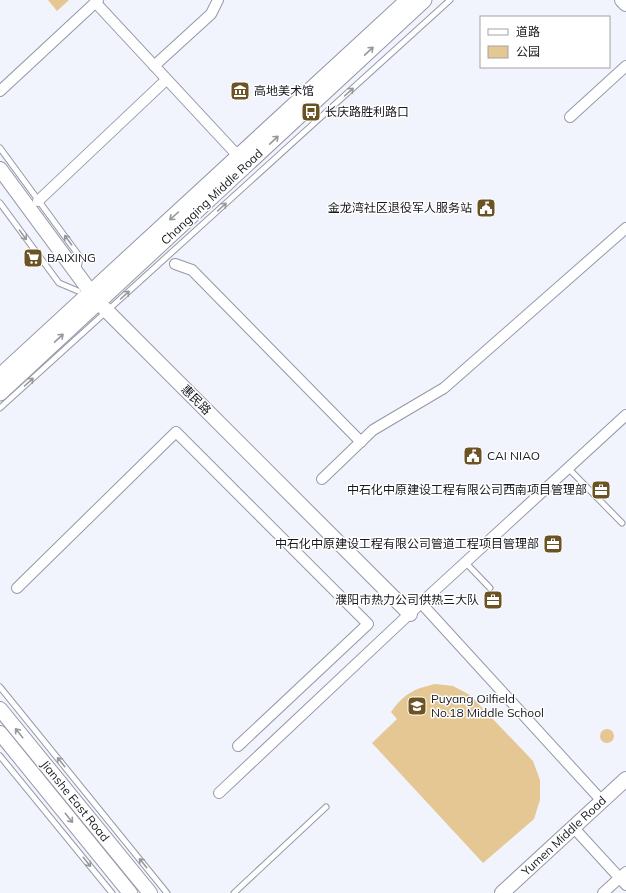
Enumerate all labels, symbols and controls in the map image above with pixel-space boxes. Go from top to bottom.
legend [480,16,610,68]
text: 道路 [516,24,540,39]
text: 公园 [516,44,540,59]
one-way arrow [364,46,374,56]
museum icon: 高地美术馆 [229,80,251,102]
place label: 高地美术馆 [254,83,314,98]
one-way arrow [344,87,354,96]
bus stop icon: 长庆路胜利路口 [300,101,322,123]
place label: 长庆路胜利路口 [325,104,409,119]
one-way arrow [269,135,279,144]
street label: Changqing Middle Road [158,146,266,248]
public building icon: 金龙湾社区退役军人服务站 [475,197,497,219]
place label: 金龙湾社区退役军人服务站 [328,200,472,215]
one-way arrow [217,203,227,212]
one-way arrow [169,212,179,221]
one-way arrow [19,229,27,240]
one-way arrow [63,234,72,245]
supermarket icon: BAIXING [22,247,44,269]
place label: BAIXING [47,250,96,265]
one-way arrow [120,290,131,299]
one-way arrow [54,333,64,343]
one-way arrow [24,377,34,386]
street label: 惠民路 [178,382,214,418]
public building icon: CAI NIAO [462,445,484,467]
place label: CAI NIAO [487,448,540,463]
office icon: 中石化中原建设工程有限公司西南项目管理部 [590,479,612,501]
place label: 中石化中原建设工程有限公司西南项目管理部 [347,482,587,497]
office icon: 中石化中原建设工程有限公司管道工程项目管理部 [542,533,564,555]
place label: 中石化中原建设工程有限公司管道工程项目管理部 [275,536,539,551]
office icon: 濮阳市热力公司供热三大队 [482,589,504,611]
place label: 濮阳市热力公司供热三大队 [335,592,479,607]
place label: Puyang Oilfield No.18 Middle School [431,691,544,720]
school or university icon: Puyang Oilfield No.18 Middle School [406,695,428,717]
one-way arrow [15,727,24,738]
one-way arrow [56,756,65,767]
street label: Jianshe East Road [38,757,113,844]
street label: Yumen Middle Road [518,793,609,879]
one-way arrow [64,812,73,823]
one-way arrow [82,857,91,868]
one-way arrow [138,857,147,868]

